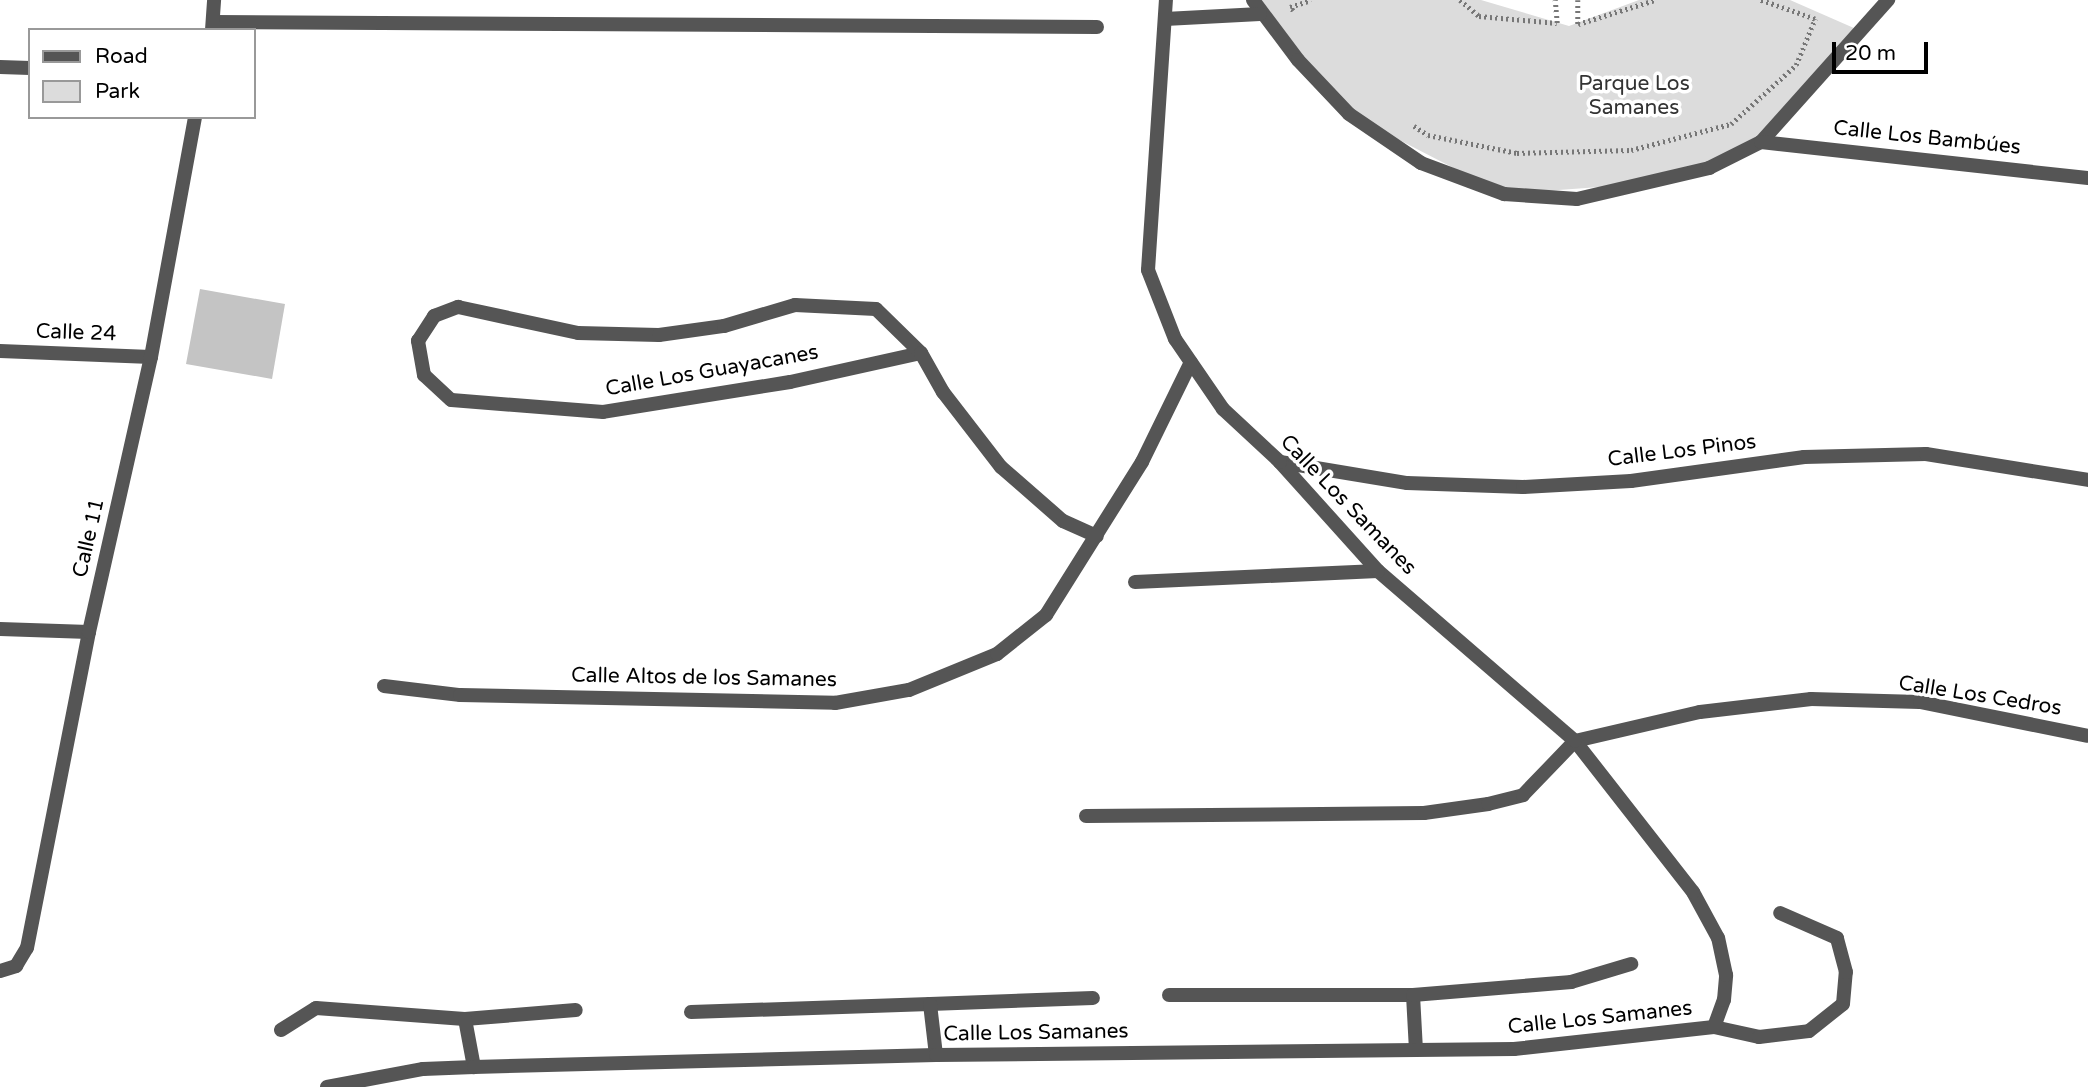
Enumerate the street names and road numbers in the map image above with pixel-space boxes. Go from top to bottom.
street label: Calle Los Bambúes [1832,116,2022,160]
street label: Calle 24 [35,319,117,347]
street label: Calle Los Guayacanes [604,340,820,402]
street label: Calle Los Pinos [1606,429,1758,473]
street label: Calle Los Samanes [1275,430,1421,580]
street label: Calle 11 [68,496,110,580]
street label: Calle Altos de los Samanes [571,663,837,693]
street label: Calle Los Cedros [1897,671,2063,721]
street label: Calle Los Samanes [1507,996,1693,1040]
street label: Calle Los Samanes [943,1019,1129,1047]

